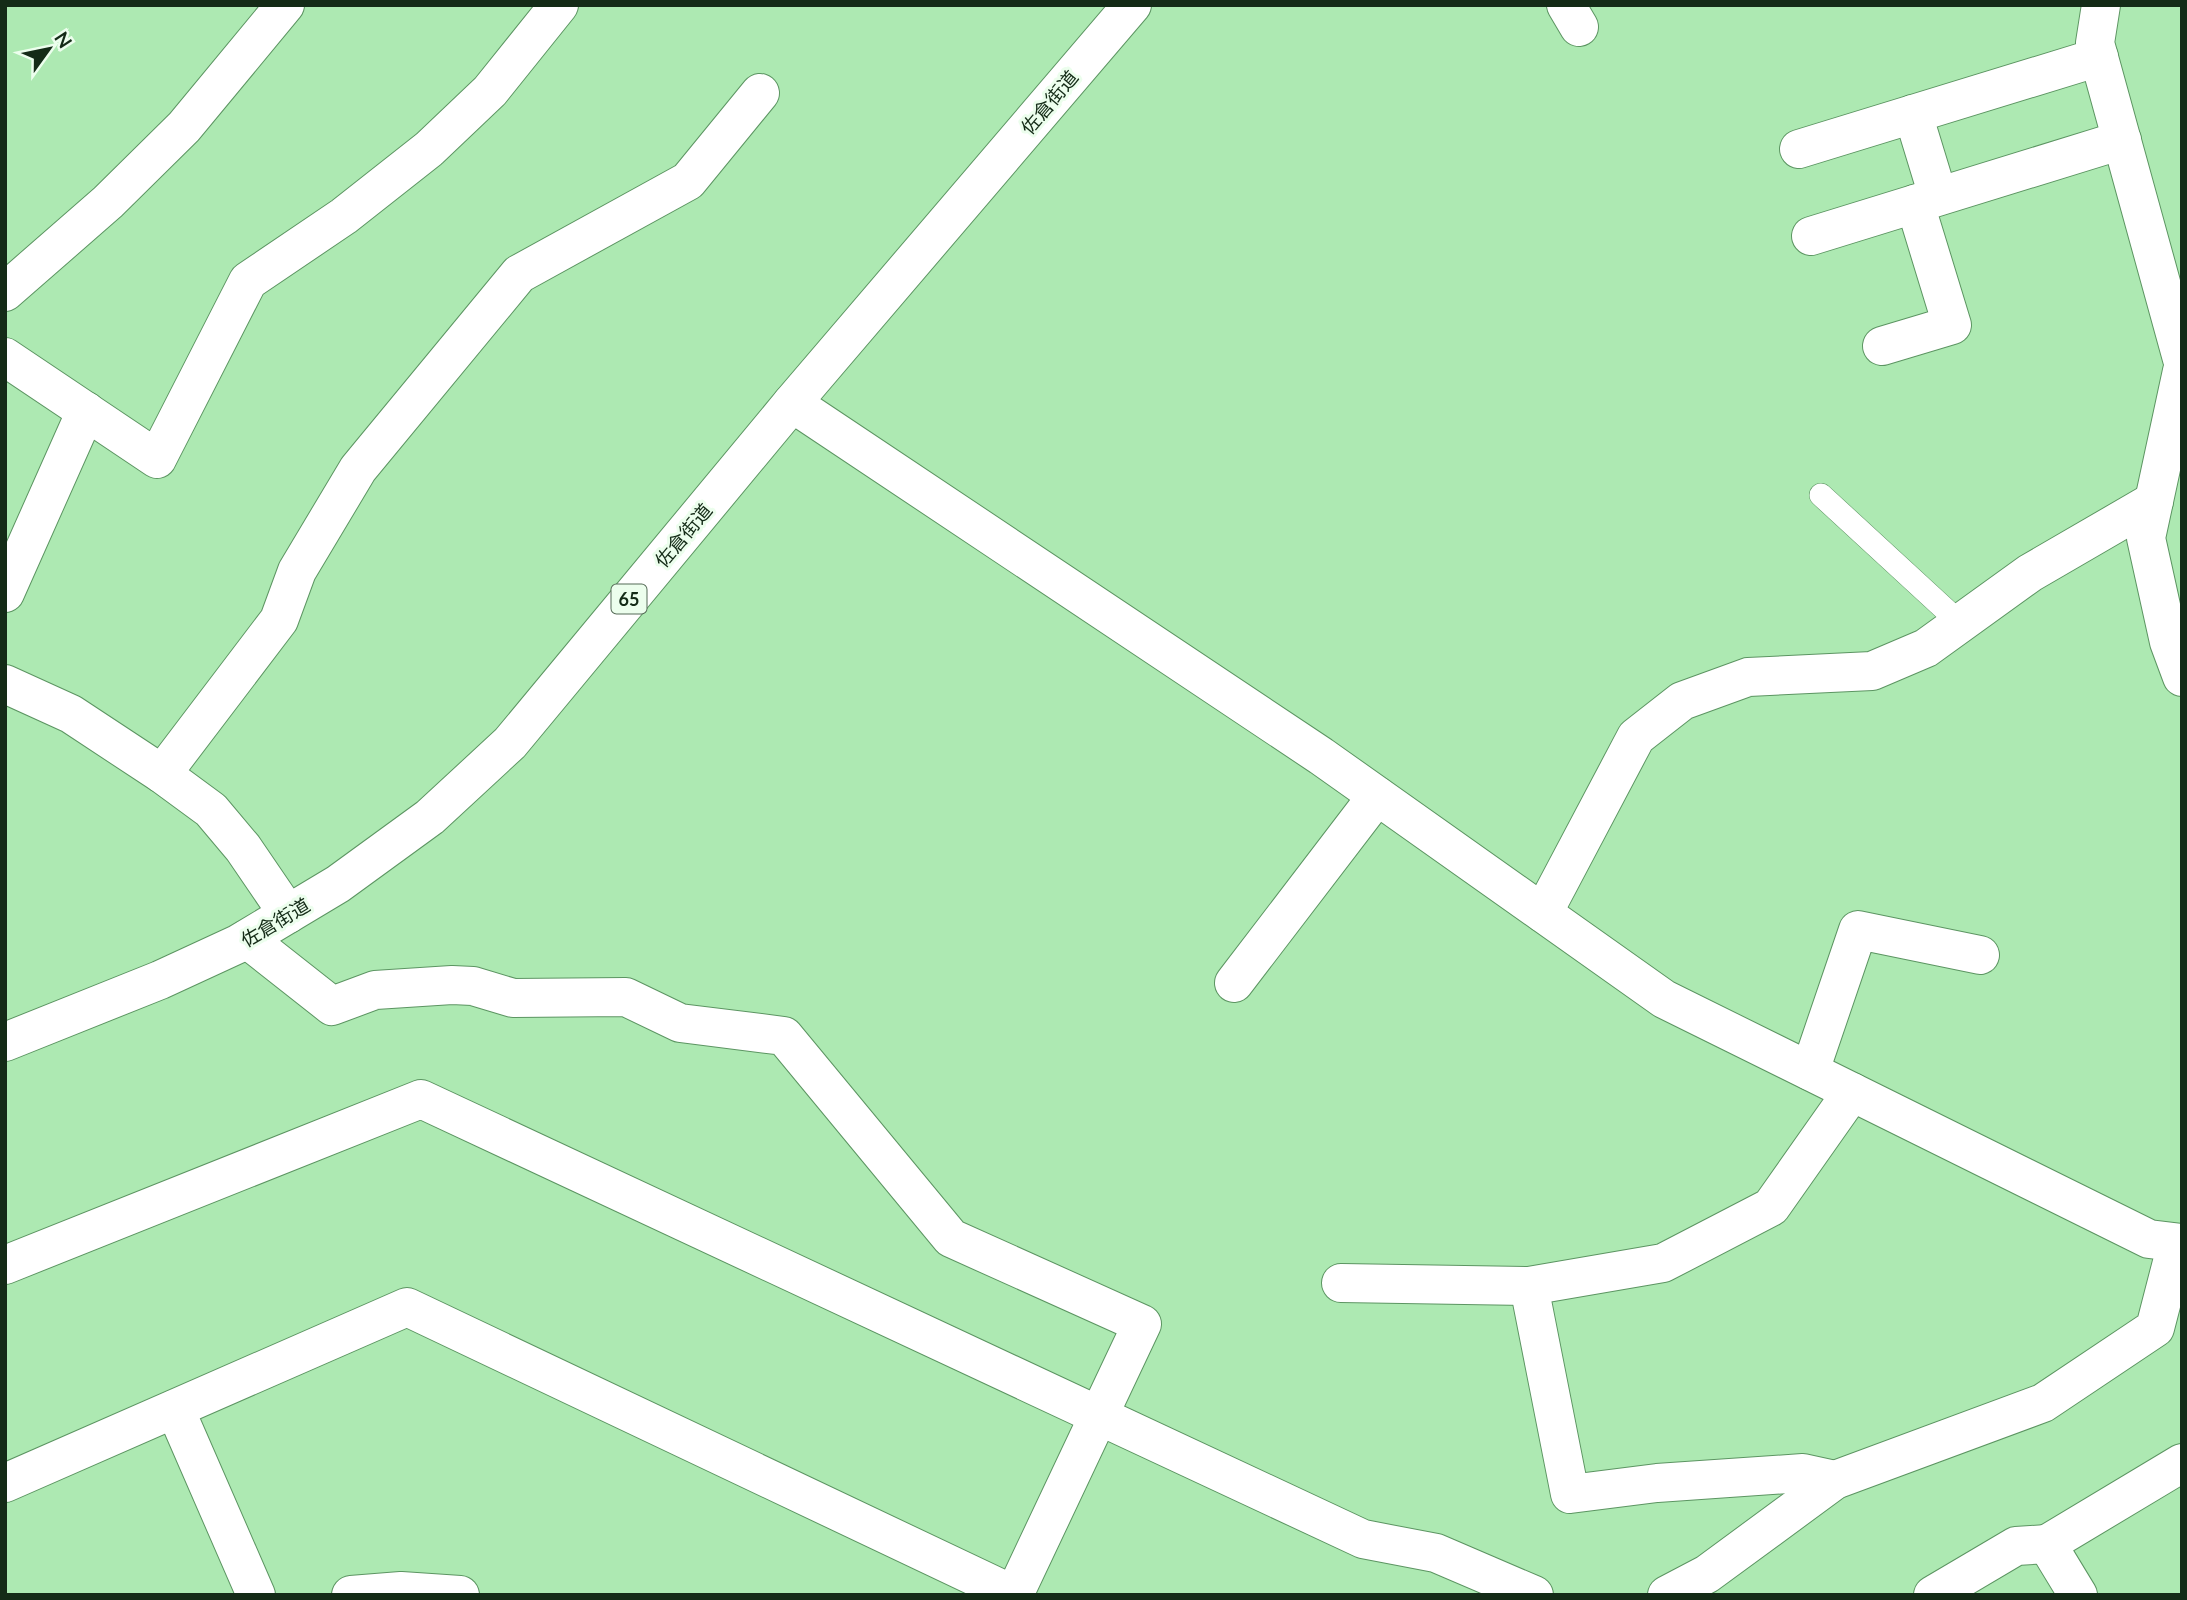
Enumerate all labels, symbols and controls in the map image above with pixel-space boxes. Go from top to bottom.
north arrow [14,14,84,84]
text: N [50,27,77,52]
street label: 佐倉街道 [1016,65,1082,139]
street label: 佐倉街道 [650,498,716,572]
road number: 65 [612,584,646,614]
street label: 佐倉街道 [236,893,314,951]

